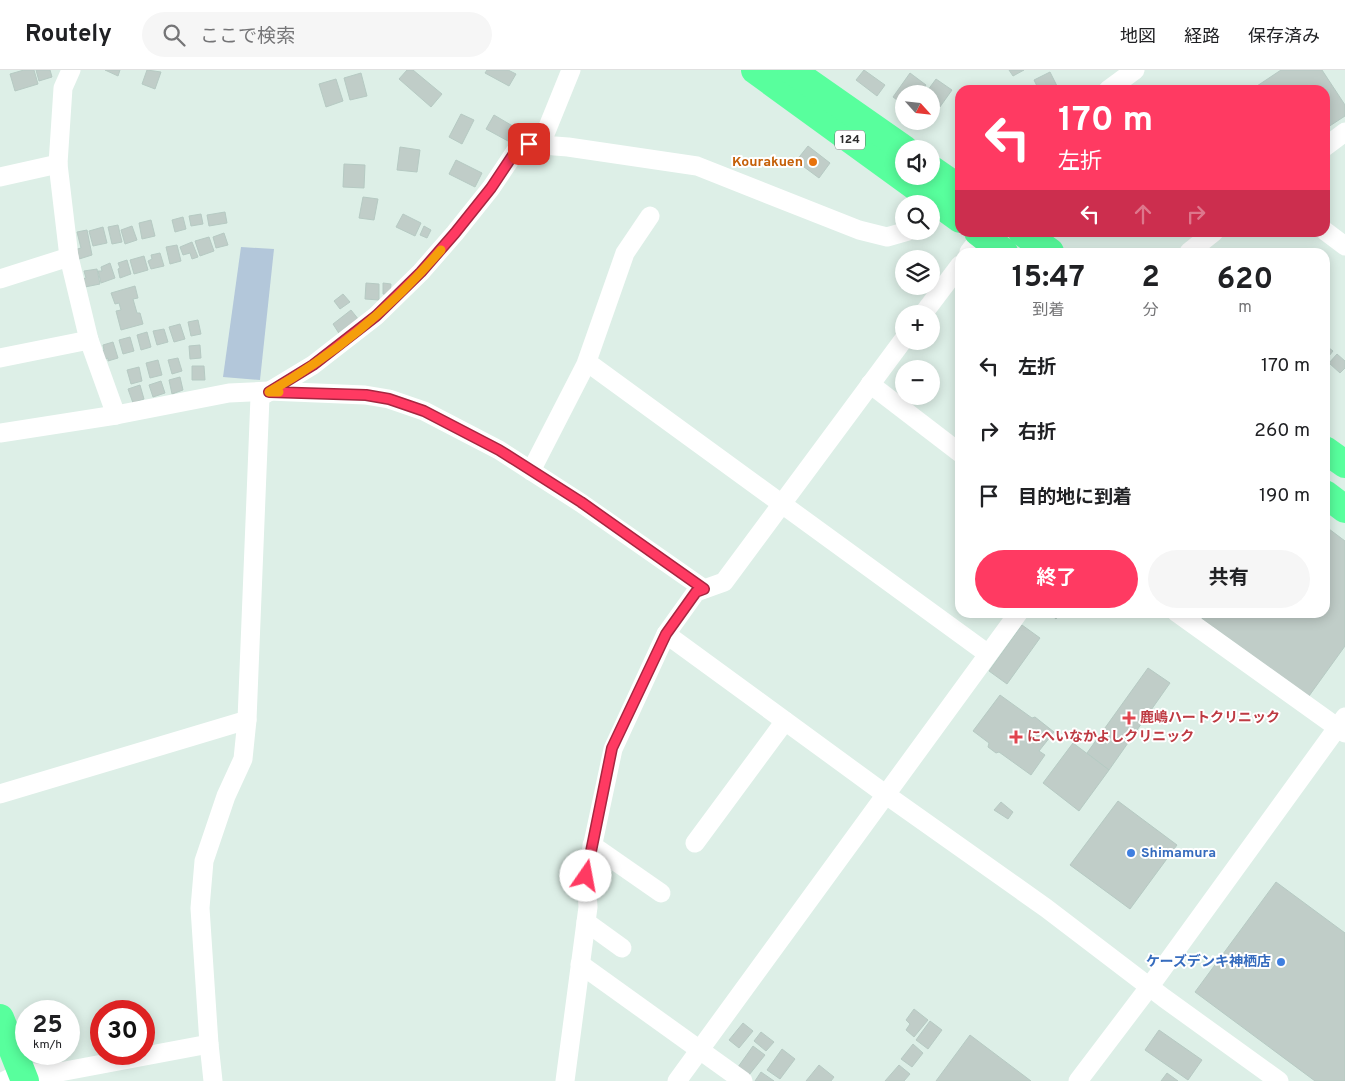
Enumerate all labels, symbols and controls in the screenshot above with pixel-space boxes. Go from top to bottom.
search box [142,12,492,57]
text: Routely [25,20,112,50]
icon: search [160,21,188,49]
text: ここで検索 [200,25,295,49]
text: 地図 [1120,26,1156,49]
text: 経路 [1184,26,1220,49]
text: 保存済み [1248,26,1320,49]
north arrow [895,85,940,130]
map controls [895,85,940,405]
text: 170 m [1058,99,1153,143]
icon: left [975,105,1040,170]
pin [508,123,550,165]
icon: arrive [515,130,543,158]
road number: 124 [835,130,865,150]
button: sound [895,140,940,185]
text: 左折 [1058,149,1102,176]
place label: Kourakuen [732,154,803,171]
marker: Kourakuen [807,156,819,168]
button: search [895,195,940,240]
icon: left [1076,200,1104,228]
icon: ahead [1129,200,1157,228]
icon: right [1182,200,1210,228]
button: layers [895,250,940,295]
text: 15:47 [1012,260,1085,297]
text: 2 [1142,260,1160,297]
text: 620 [1217,262,1273,299]
text: m [1238,298,1252,318]
text: 到着 [1032,301,1064,321]
text: 分 [1143,301,1159,321]
button: + [895,305,940,350]
icon: left [975,352,1003,380]
text: 170 m [1261,354,1310,378]
text: 左折 [1018,356,1056,380]
button: − [895,360,940,405]
icon: right [975,417,1003,445]
text: 260 m [1254,419,1310,443]
text: 右折 [1018,421,1056,445]
icon: arrive [975,482,1003,510]
text: 190 m [1259,484,1310,508]
text: 目的地に到着 [1018,486,1132,510]
button: 終了 [975,550,1138,608]
button: 共有 [1148,550,1310,608]
place label: 鹿嶋ハートクリニック [1140,709,1280,727]
marker: 鹿嶋ハートクリニック [1122,711,1136,725]
place label: にへいなかよしクリニック [1027,729,1194,746]
marker: にへいなかよしクリニック [1009,730,1023,744]
place label: Shimamura [1141,845,1216,862]
marker: Shimamura [1125,847,1137,859]
position arrow [559,849,611,901]
place label: ケーズデンキ神栖店 [1146,953,1271,971]
marker: ケーズデンキ神栖店 [1275,956,1287,968]
speed limit sign: 30 [90,1000,155,1065]
text: 25 [32,1010,63,1042]
text: km/h [33,1037,62,1053]

